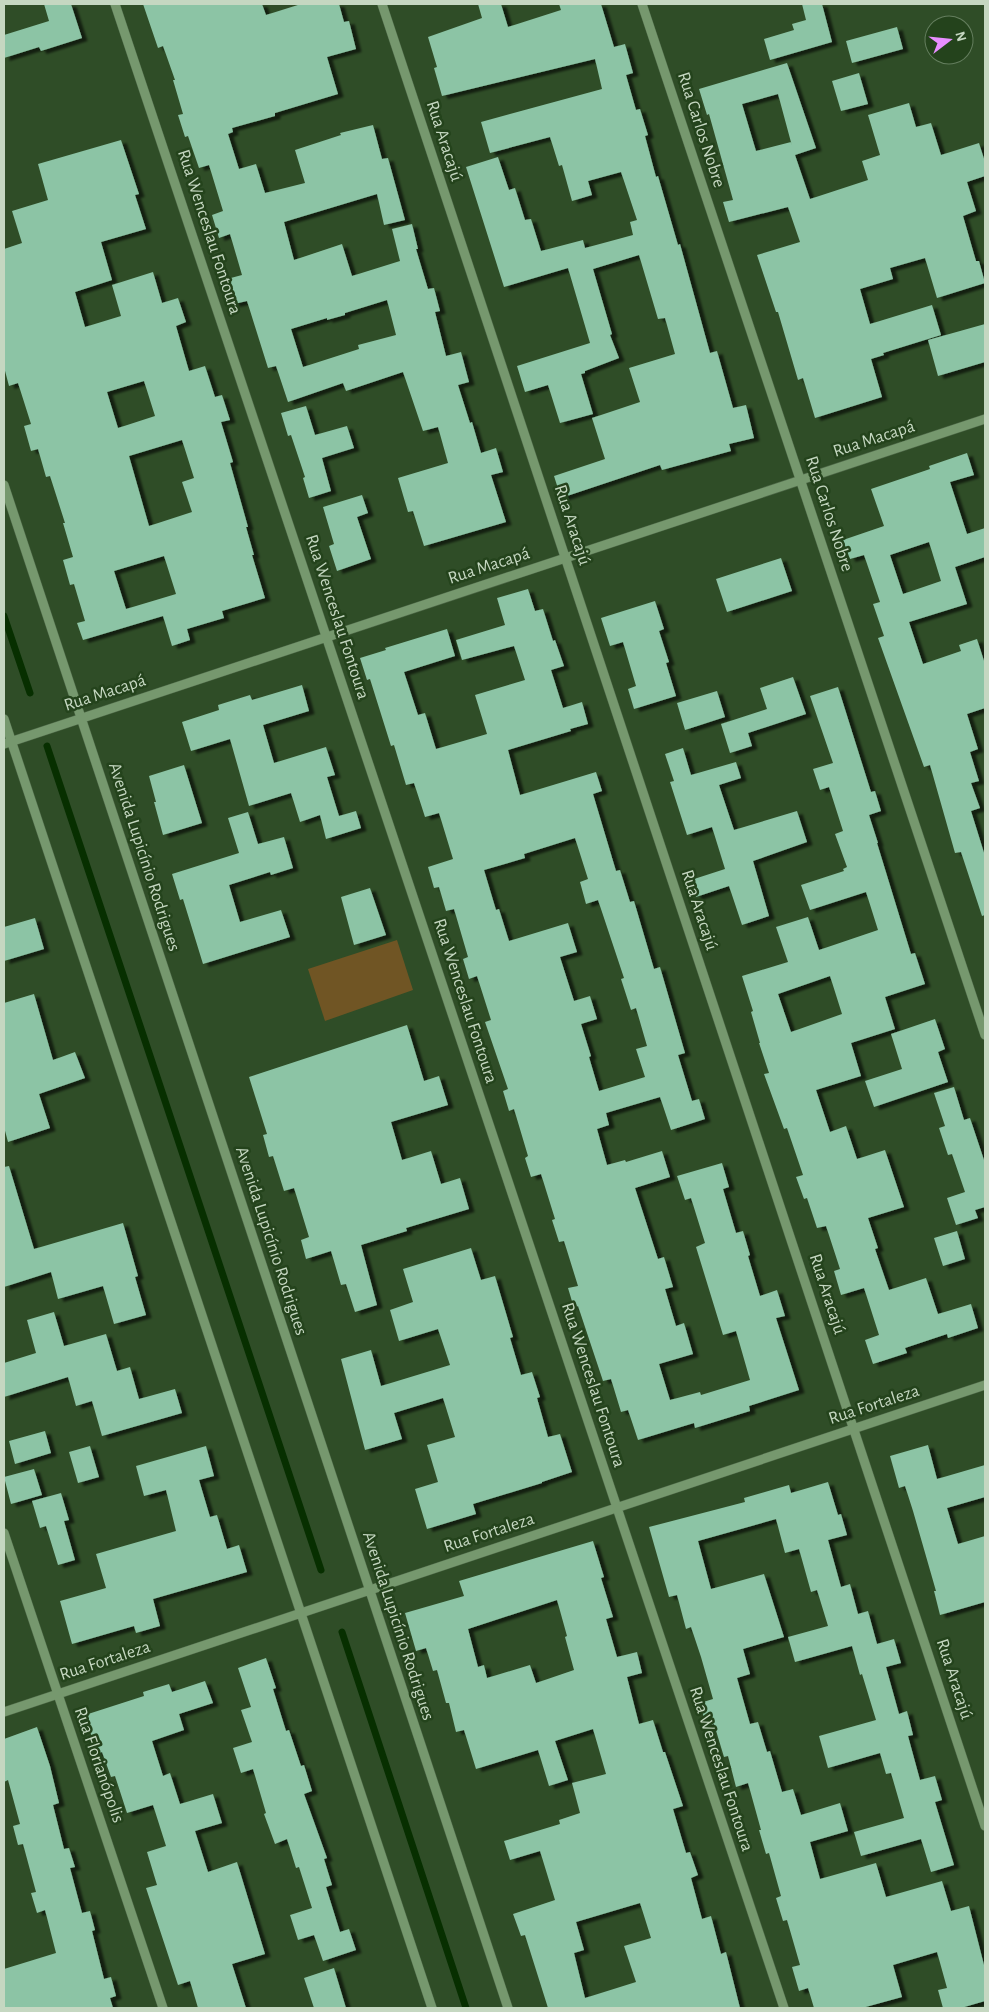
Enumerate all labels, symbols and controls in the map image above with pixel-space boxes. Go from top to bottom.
north arrow [924,15,974,65]
text: N [952,30,969,43]
street label: Rua Carlos Nobre [674,70,728,190]
street label: Rua Aracajú [423,99,465,183]
street label: Rua Wenceslau Fontoura [174,147,244,317]
street label: Rua Macapá [831,417,917,461]
street label: Rua Carlos Nobre [802,454,856,574]
street label: Rua Aracajú [551,483,593,567]
street label: Rua Wenceslau Fontoura [302,532,372,702]
street label: Rua Macapá [446,544,532,588]
street label: Rua Macapá [62,671,148,715]
street label: Avenida Lupicínio Rodrigues [105,760,183,954]
street label: Rua Aracajú [678,868,720,952]
street label: Rua Wenceslau Fontoura [430,916,500,1086]
street label: Avenida Lupicínio Rodrigues [232,1144,310,1338]
street label: Rua Aracajú [806,1252,848,1336]
street label: Rua Wenceslau Fontoura [558,1300,628,1470]
street label: Rua Fortaleza [826,1382,922,1428]
street label: Rua Fortaleza [441,1510,537,1556]
street label: Avenida Lupicínio Rodrigues [359,1529,437,1723]
street label: Rua Aracajú [933,1637,975,1721]
street label: Rua Fortaleza [57,1638,153,1684]
street label: Rua Wenceslau Fontoura [686,1684,756,1854]
street label: Rua Florianópolis [71,1705,127,1825]

